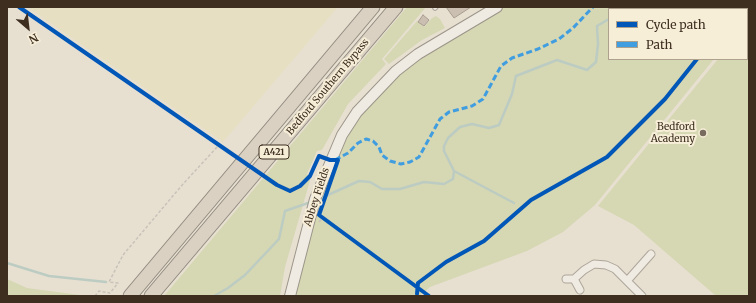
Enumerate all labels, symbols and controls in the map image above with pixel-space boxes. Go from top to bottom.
north arrow [8,8,48,48]
legend [608,8,748,60]
text: Cycle path [646,17,706,32]
text: N [27,30,41,47]
street label: Bedford Southern Bypass [284,37,372,137]
text: Path [646,37,672,52]
place label: Bedford Academy [651,121,695,144]
marker: Bedford Academy [698,128,708,138]
road number: A421 [259,145,289,159]
street label: Abbey Fields [302,166,332,228]

